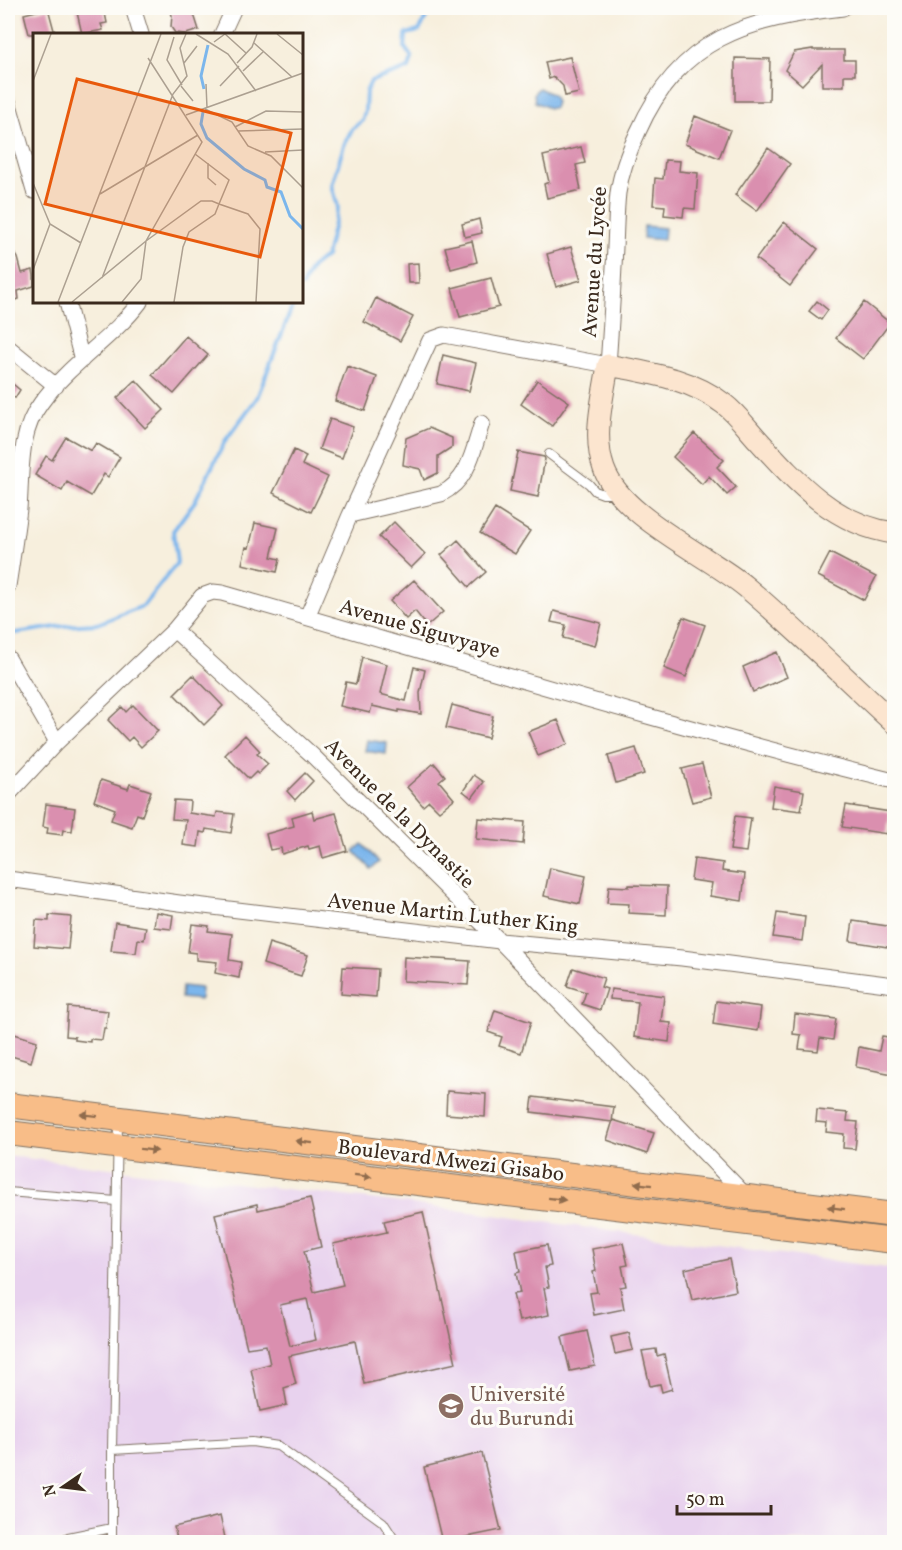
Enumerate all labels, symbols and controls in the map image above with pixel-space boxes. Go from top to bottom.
inset map [33,33,303,303]
street label: Avenue du Lycée [576,185,615,339]
street label: Avenue Siguvyaye [336,593,503,666]
street label: Avenue de la Dynastie [317,732,481,896]
street label: Avenue Martin Luther King [326,887,580,942]
one-way arrow [80,1110,99,1120]
street label: Boulevard Mwezi Gisabo [336,1133,566,1190]
one-way arrow [294,1137,313,1147]
one-way arrow [140,1146,159,1155]
one-way arrow [354,1171,373,1180]
one-way arrow [633,1179,652,1189]
one-way arrow [548,1194,567,1204]
one-way arrow [827,1203,846,1213]
place label: Université du Burundi [470,1381,574,1434]
school or university icon: Université du Burundi [436,1391,466,1421]
north arrow [33,1457,93,1517]
scale bar [677,1478,772,1516]
text: N [38,1481,62,1498]
text: 50 m [686,1488,725,1513]

